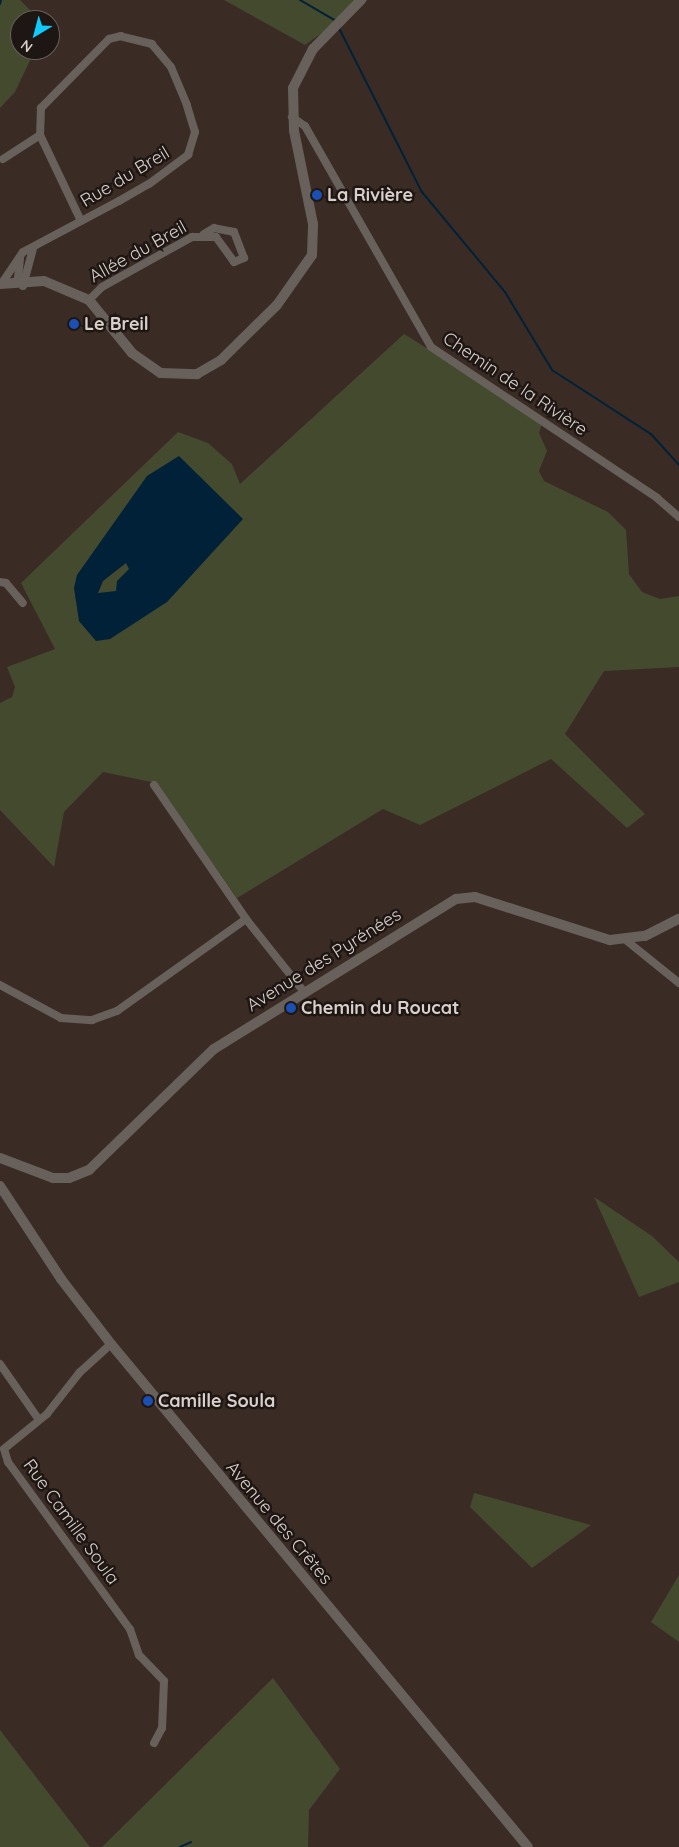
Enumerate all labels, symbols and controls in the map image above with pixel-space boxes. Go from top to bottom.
north arrow [10,10,60,60]
text: N [17,36,36,56]
street label: Rue du Breil [77,142,173,212]
place label: La Rivière [327,184,413,206]
marker: La Rivière [311,189,323,201]
street label: Allée du Breil [86,216,190,288]
place label: Le Breil [84,313,149,335]
marker: Le Breil [68,318,80,330]
street label: Chemin de la Rivière [439,328,591,440]
street label: Avenue des Pyrénées [243,904,405,1016]
place label: Chemin du Roucat [301,997,459,1019]
marker: Chemin du Roucat [285,1002,297,1014]
place label: Camille Soula [158,1390,275,1412]
marker: Camille Soula [142,1395,154,1407]
street label: Rue Camille Soula [18,1455,124,1589]
street label: Avenue des Crêtes [221,1457,337,1589]

